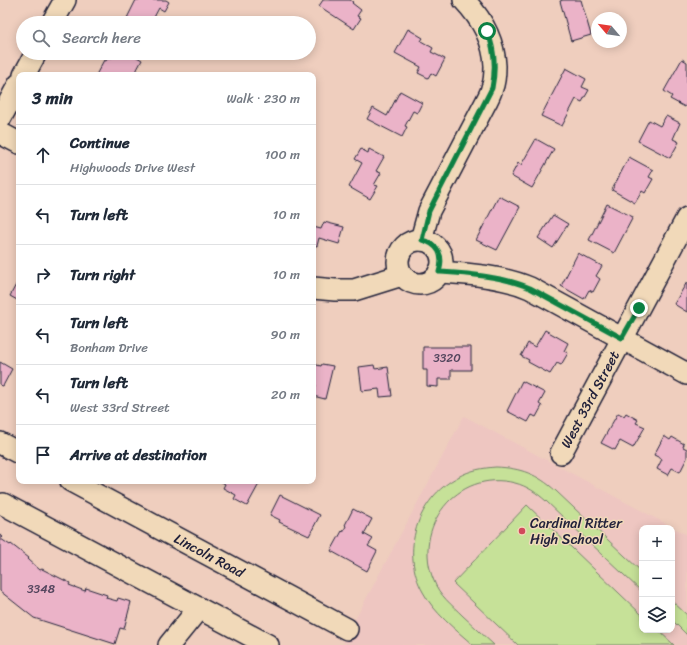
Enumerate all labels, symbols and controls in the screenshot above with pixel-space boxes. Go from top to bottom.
north arrow [591,12,627,48]
search box [16,16,316,60]
route start [478,22,496,40]
text: Search here [62,25,141,51]
icon: search [30,27,52,49]
text: 3 min [32,83,73,113]
text: Walk · 230 m [226,87,300,110]
text: Continue [70,130,130,156]
text: 100 m [265,143,300,166]
icon: ahead [32,144,54,166]
text: Highwoods Drive West [70,156,195,179]
text: Turn left [70,202,128,228]
text: 10 m [273,203,300,226]
icon: left [32,204,54,226]
text: Turn right [70,262,135,288]
text: 10 m [273,263,300,286]
icon: right [32,264,54,286]
route end [630,299,648,317]
text: Turn left [70,310,128,336]
text: 90 m [270,323,300,346]
icon: left [32,324,54,346]
text: Bonham Drive [70,336,148,359]
street label: West 33rd Street [554,346,627,453]
house number: 3320 [433,347,461,369]
text: Turn left [70,370,128,396]
text: 20 m [271,383,300,406]
icon: left [32,384,54,406]
text: West 33rd Street [70,396,170,419]
text: Arrive at destination [70,442,207,468]
icon: arrive [32,444,54,466]
place label: Cardinal Ritter High School [530,511,623,552]
map controls [639,525,675,633]
button: + [639,525,675,561]
street label: Lincoln Road [169,526,250,586]
marker: Cardinal Ritter High School [517,526,527,536]
button: − [639,561,675,597]
house number: 3348 [27,578,55,600]
button: layers [639,597,675,633]

